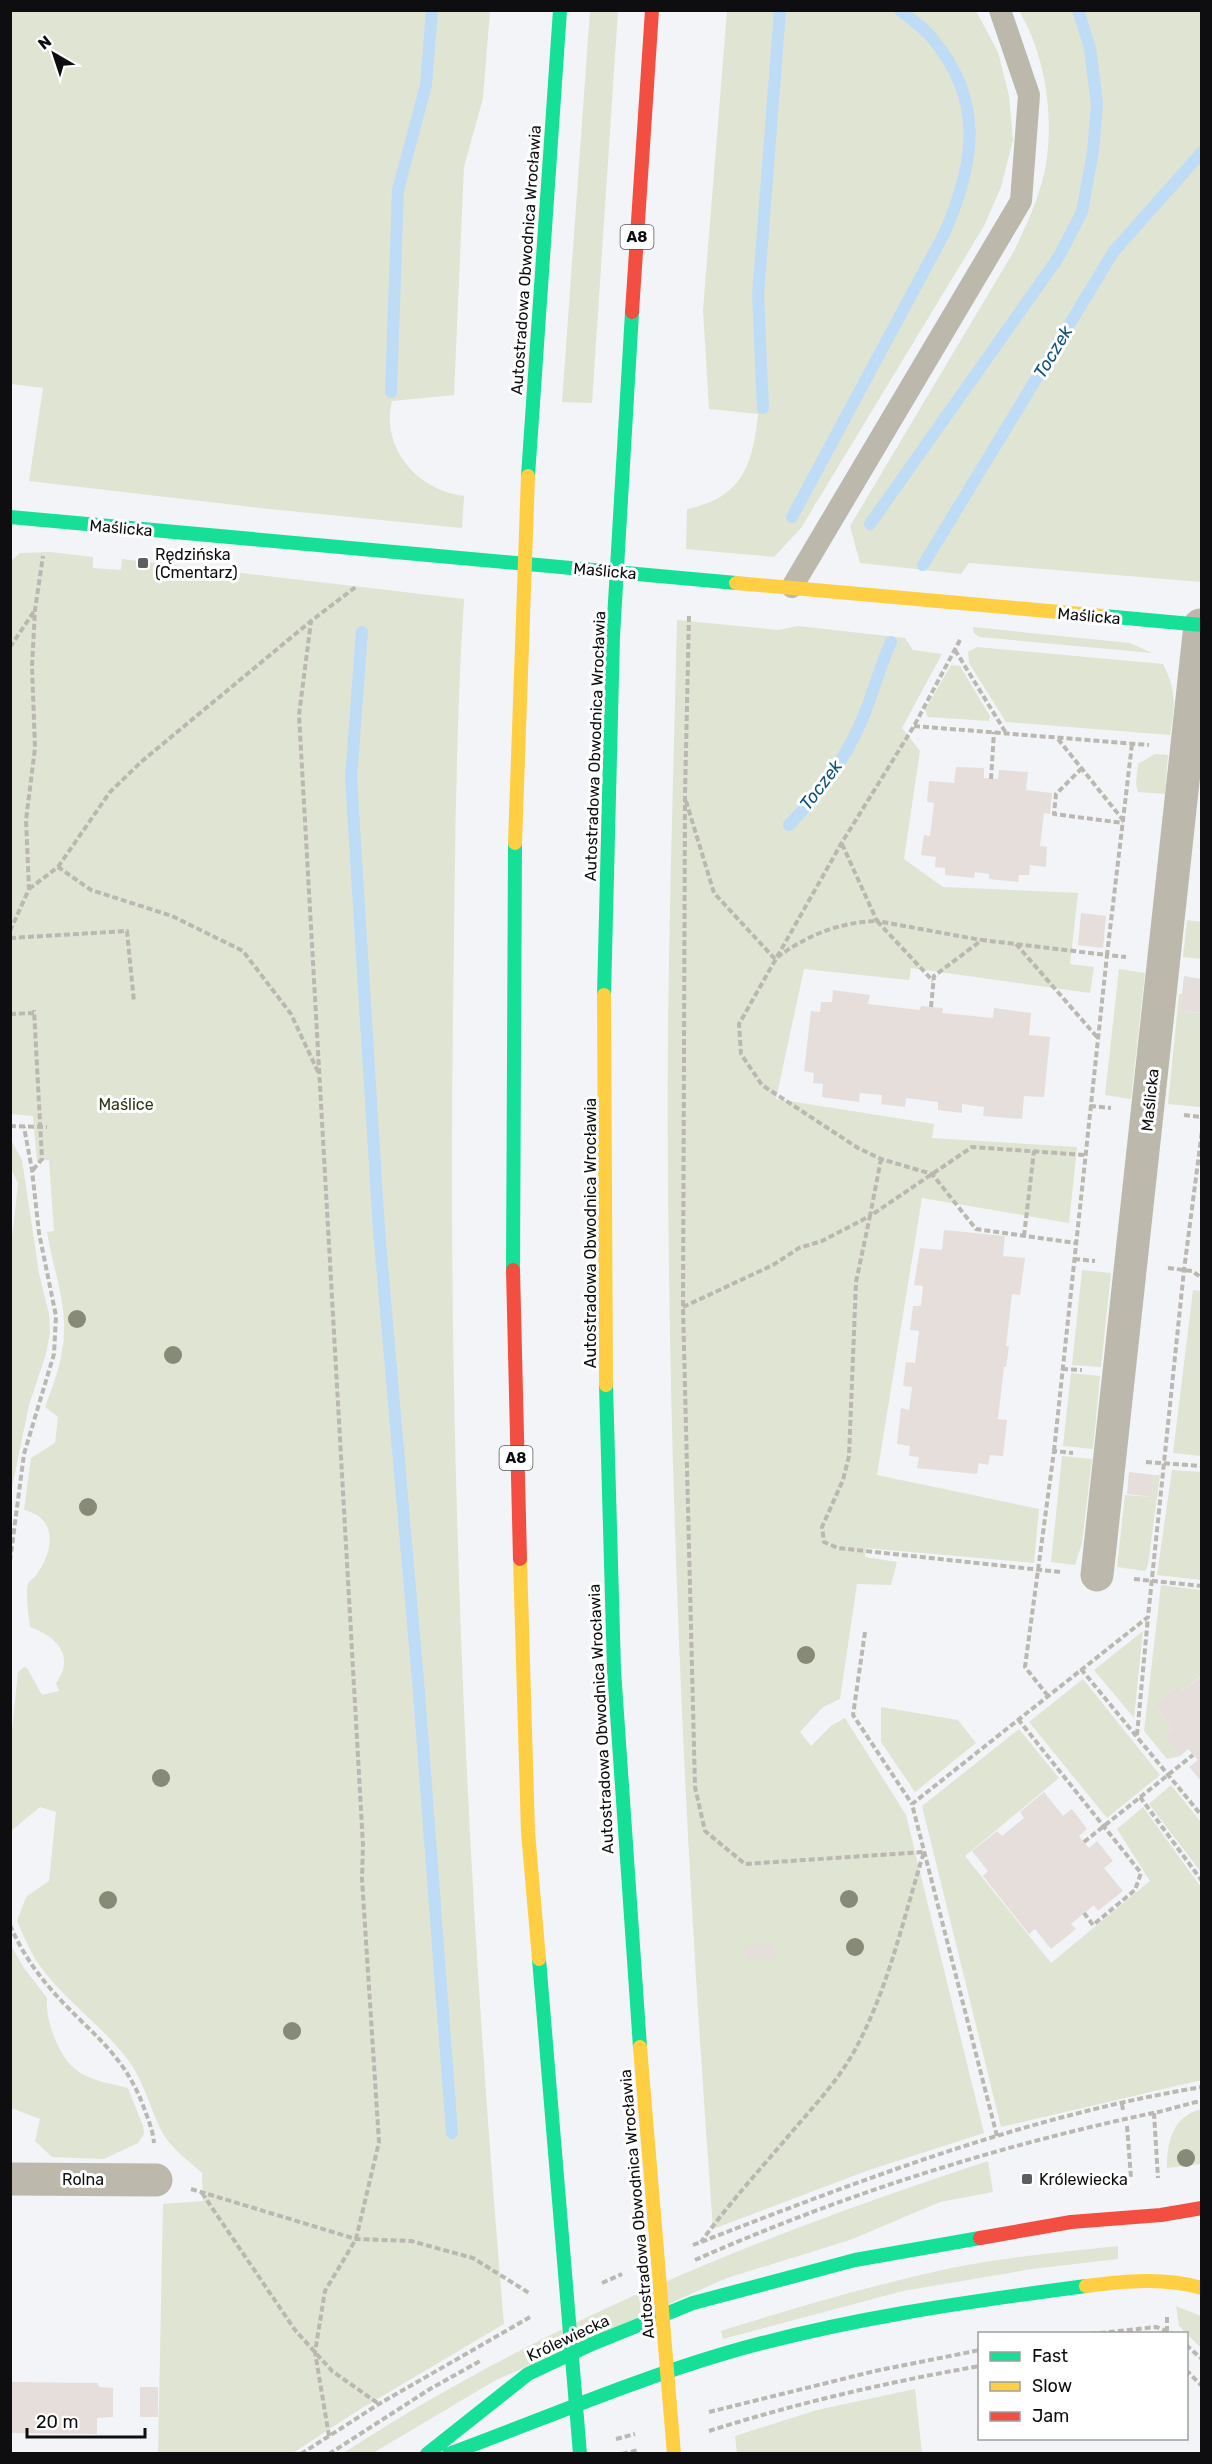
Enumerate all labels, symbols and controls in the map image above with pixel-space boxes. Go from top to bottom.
north arrow [24,24,84,84]
text: N [34,32,55,54]
street label: Autostradowa Obwodnica Wrocławia [507,124,545,396]
road number: A8 [620,225,654,249]
water label: Toczek [1029,321,1078,382]
street label: Maślicka [89,516,153,540]
place label: Rędzińska (Cmentarz) [155,545,238,582]
marker: Rędzińska (Cmentarz) [136,556,150,570]
street label: Maślicka [573,559,637,583]
street label: Maślicka [1057,604,1121,628]
street label: Autostradowa Obwodnica Wrocławia [581,611,609,881]
water label: Toczek [795,755,847,815]
street label: Maślicka [1137,1068,1163,1132]
park label: Maślice [98,1095,154,1114]
street label: Autostradowa Obwodnica Wrocławia [581,1098,600,1368]
road number: A8 [500,1446,532,1470]
street label: Autostradowa Obwodnica Wrocławia [584,1584,618,1854]
street label: Autostradowa Obwodnica Wrocławia [616,2069,658,2339]
street label: Rolna [62,2170,104,2189]
place label: Królewiecka [1039,2170,1128,2189]
marker: Królewiecka [1020,2172,1034,2186]
street label: Królewiecka [524,2311,612,2365]
legend [978,2332,1188,2440]
text: Fast [1032,2345,1068,2367]
text: Slow [1032,2375,1072,2397]
scale bar [27,2401,146,2439]
text: Jam [1032,2405,1069,2427]
text: 20 m [36,2411,78,2433]

